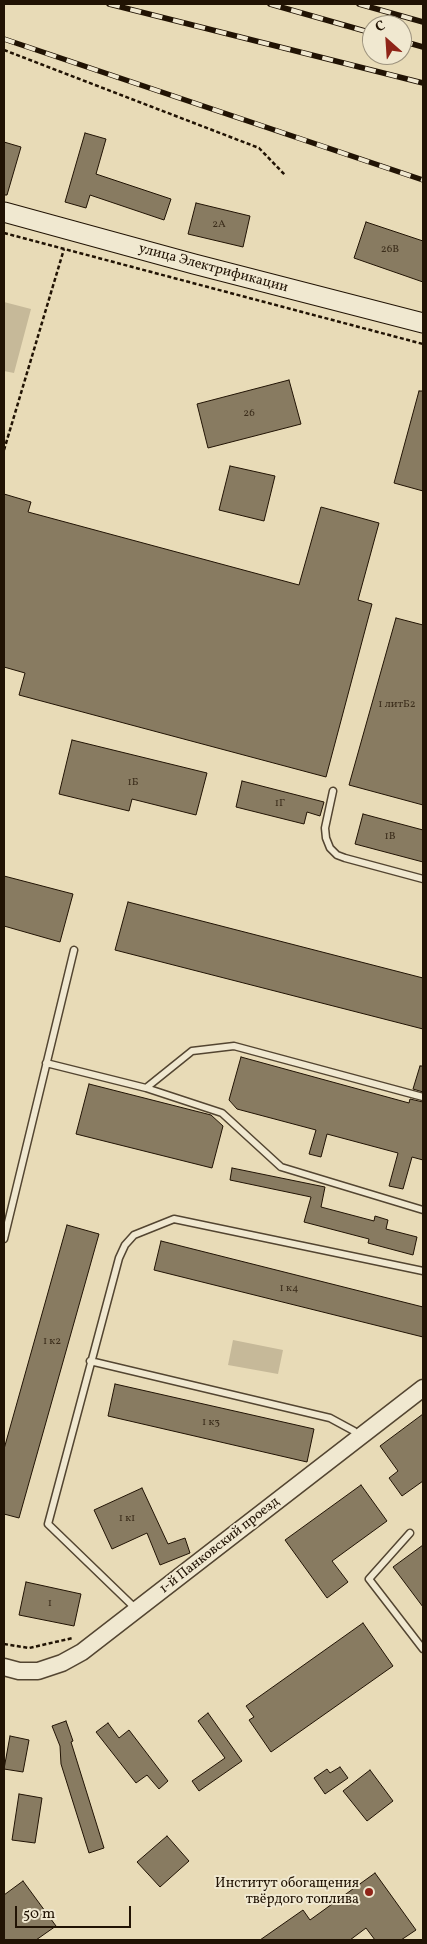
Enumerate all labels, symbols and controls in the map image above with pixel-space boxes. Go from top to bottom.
north arrow [362,15,412,65]
text: С [372,16,389,37]
house number: 2А [212,218,226,232]
street label: улица Электрификации [136,241,290,297]
house number: 26В [381,243,399,257]
house number: 26 [243,407,255,421]
house number: 1 литБ2 [378,698,416,712]
house number: 1Б [127,776,139,790]
house number: 1Г [275,797,285,811]
house number: 1В [384,830,396,844]
house number: 1 к4 [280,1282,298,1296]
house number: 1 к2 [43,1335,61,1349]
house number: 1 к3 [202,1416,220,1430]
street label: 1-й Панковский проезд [157,1494,283,1598]
house number: 1 к1 [119,1512,135,1526]
house number: 1 [48,1597,52,1611]
place label: Институт обогащения твёрдого топлива [215,1876,359,1908]
marker: Институт обогащения твёрдого топлива [363,1886,375,1898]
scale bar [18,1896,134,1928]
text: 50 m [23,1904,55,1925]

